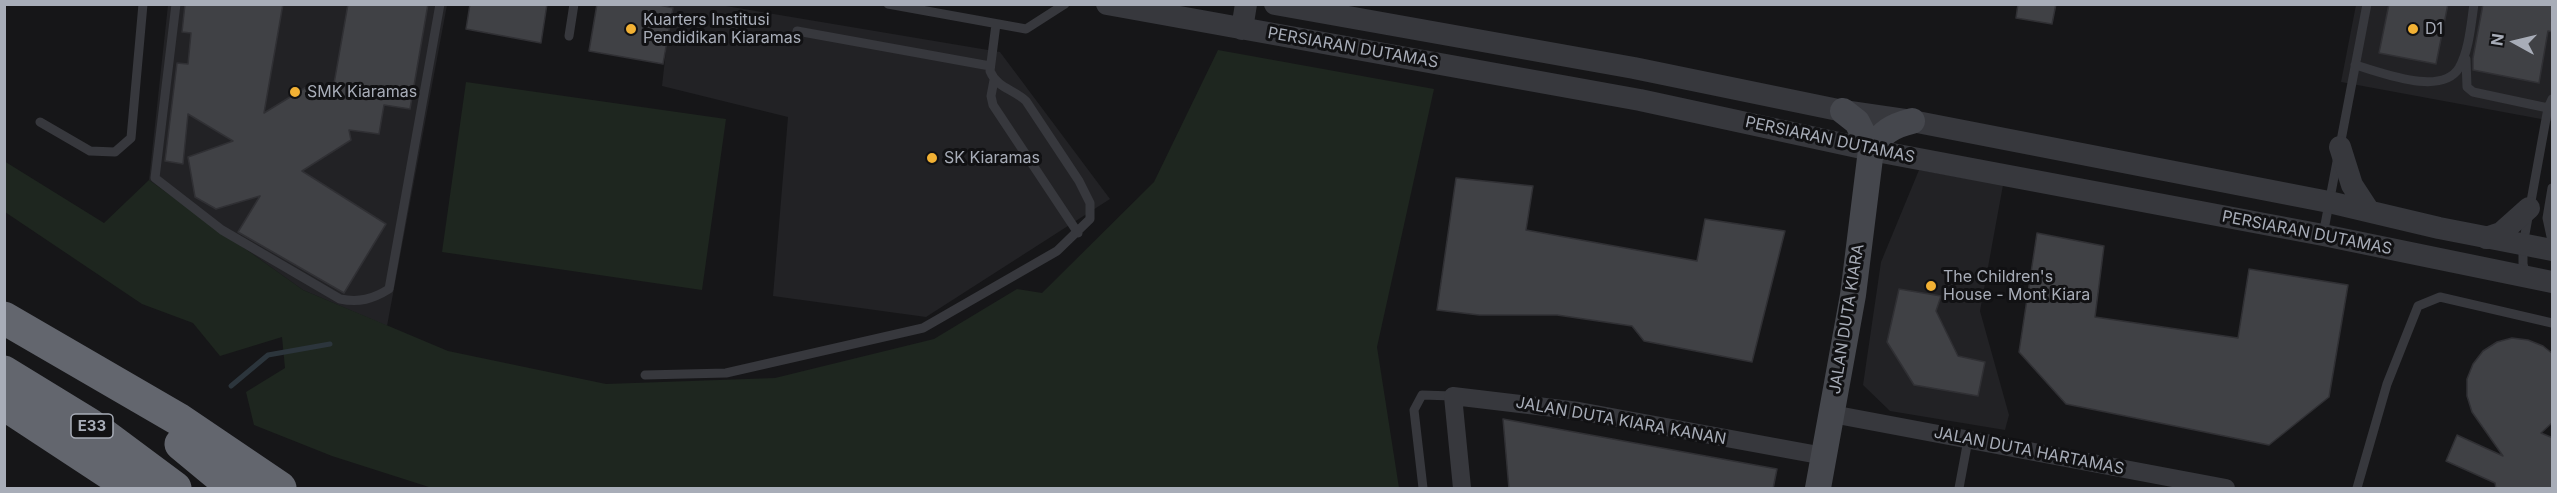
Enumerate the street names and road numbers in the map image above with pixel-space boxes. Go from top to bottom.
street label: PERSIARAN DUTAMAS [1266,24,1440,72]
street label: PERSIARAN DUTAMAS [1743,113,1917,167]
street label: PERSIARAN DUTAMAS [2220,207,2394,259]
street label: JALAN DUTA KIARA [1826,242,1868,396]
street label: JALAN DUTA KIARA KANAN [1514,393,1728,449]
road number: E33 [71,414,113,438]
street label: JALAN DUTA HARTAMAS [1932,423,2126,479]

